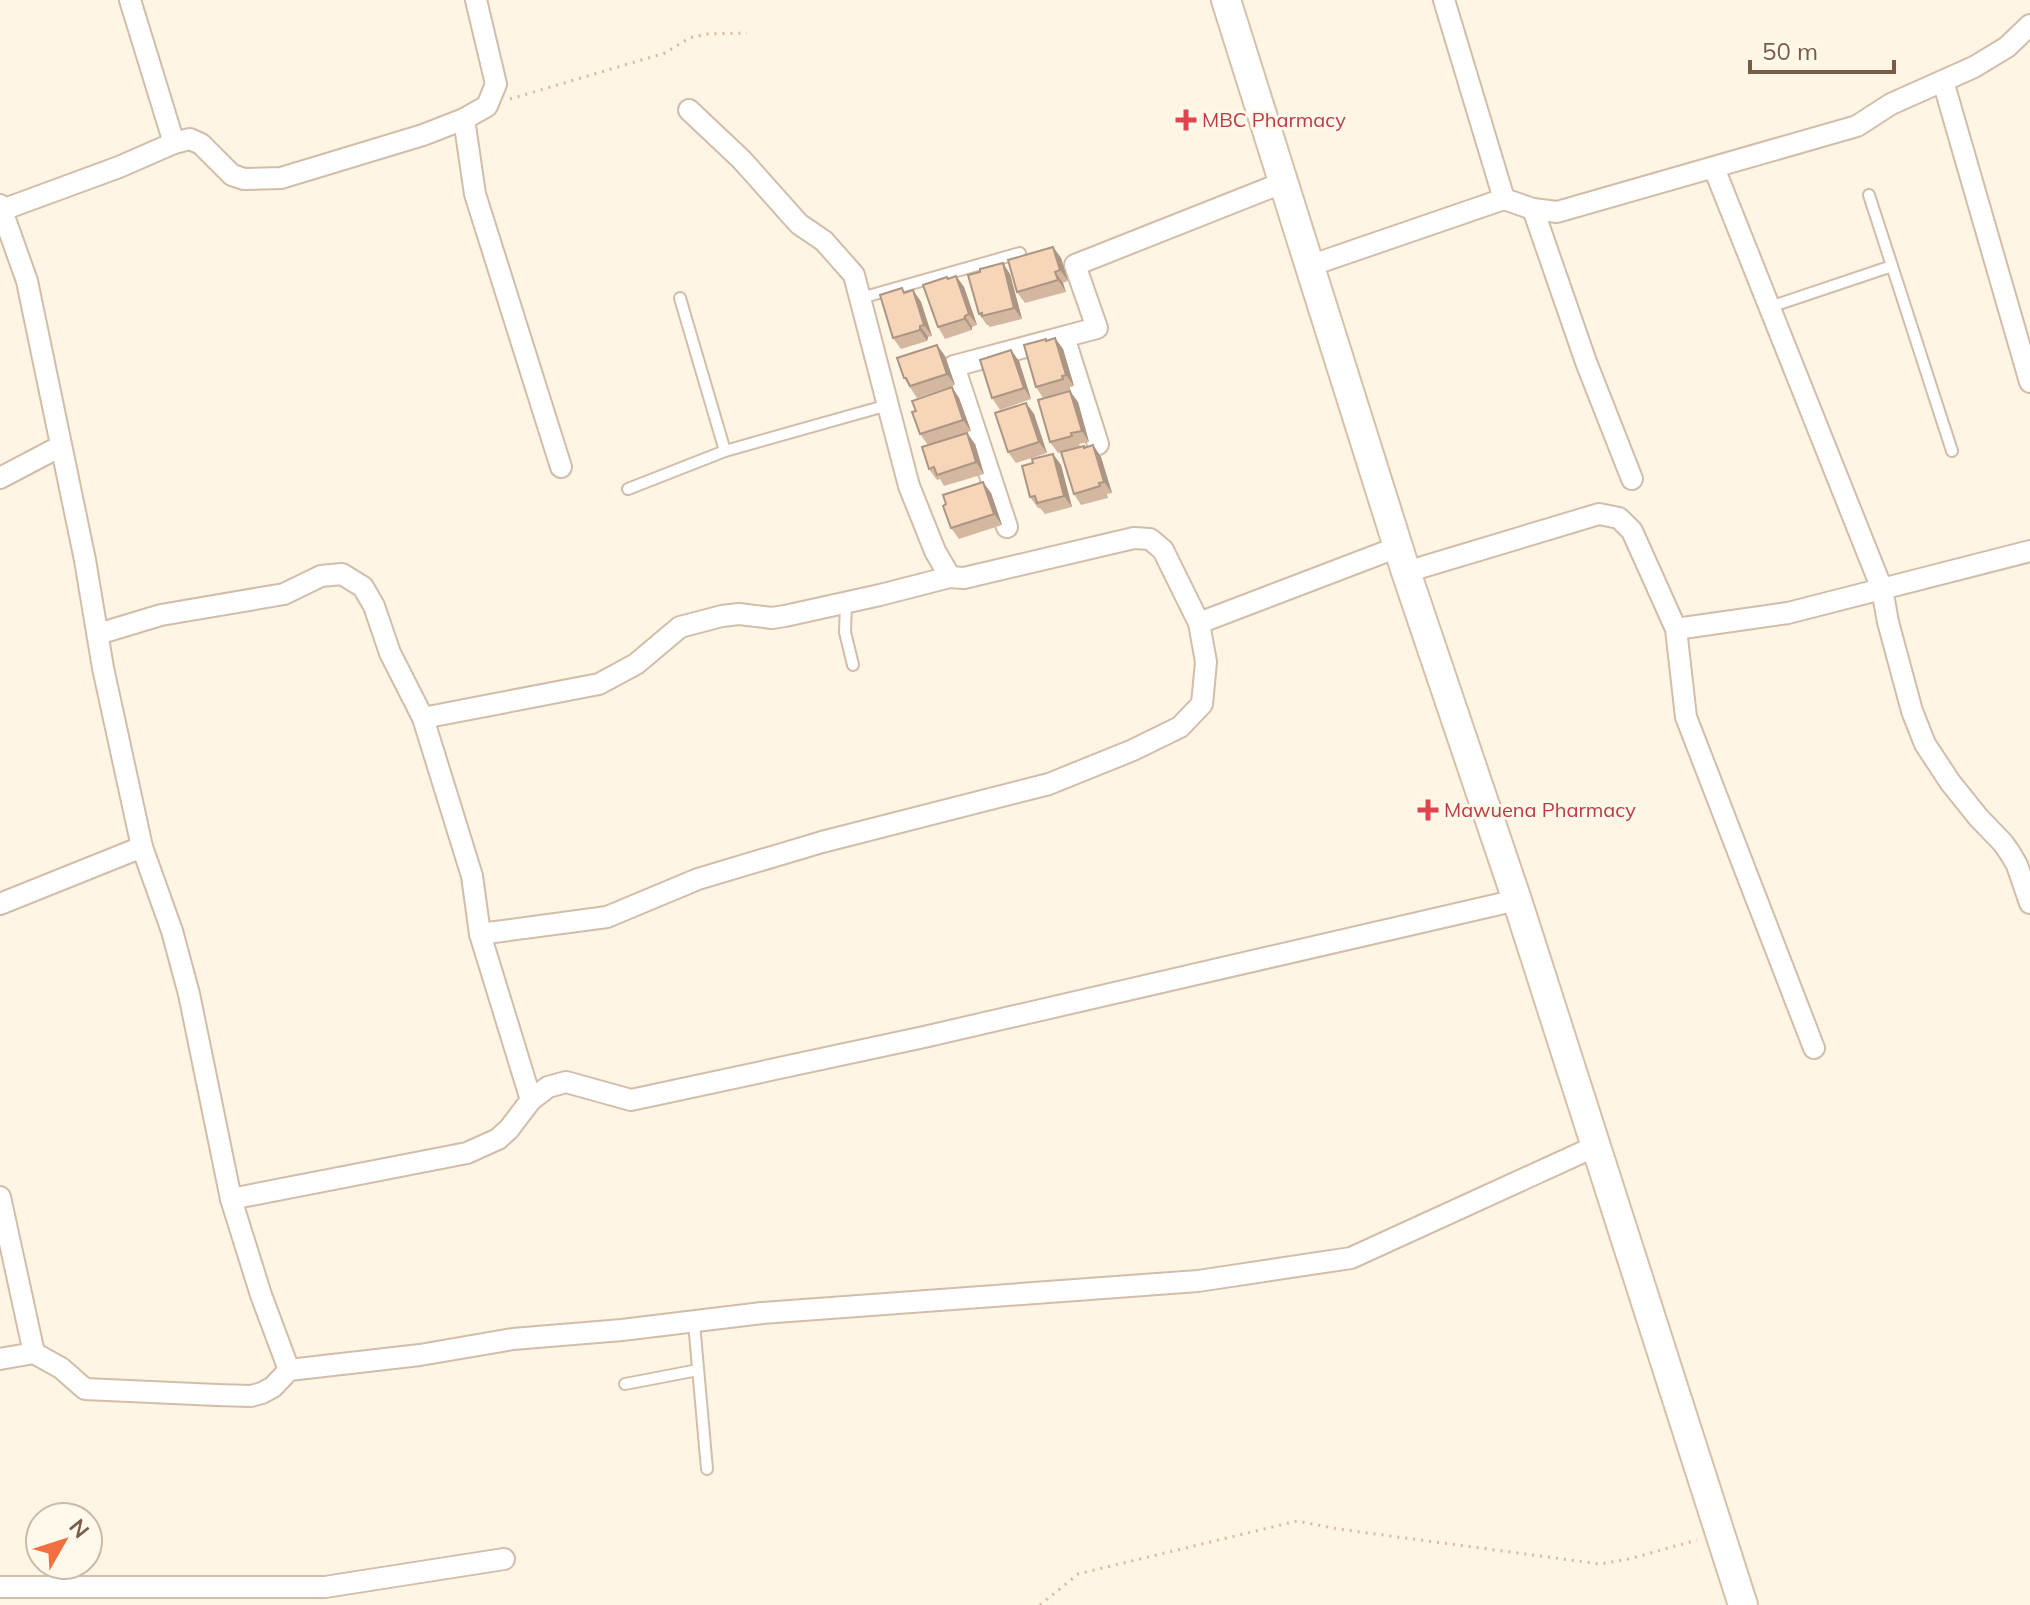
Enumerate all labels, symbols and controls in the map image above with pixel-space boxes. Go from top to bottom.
scale bar [1750,24,1894,74]
text: 50 m [1762,36,1818,66]
place label: MBC Pharmacy [1202,107,1346,132]
marker: MBC Pharmacy [1177,111,1195,129]
place label: Mawuena Pharmacy [1444,797,1636,822]
marker: Mawuena Pharmacy [1419,801,1437,819]
north arrow [24,1501,104,1581]
text: N [63,1513,96,1544]

